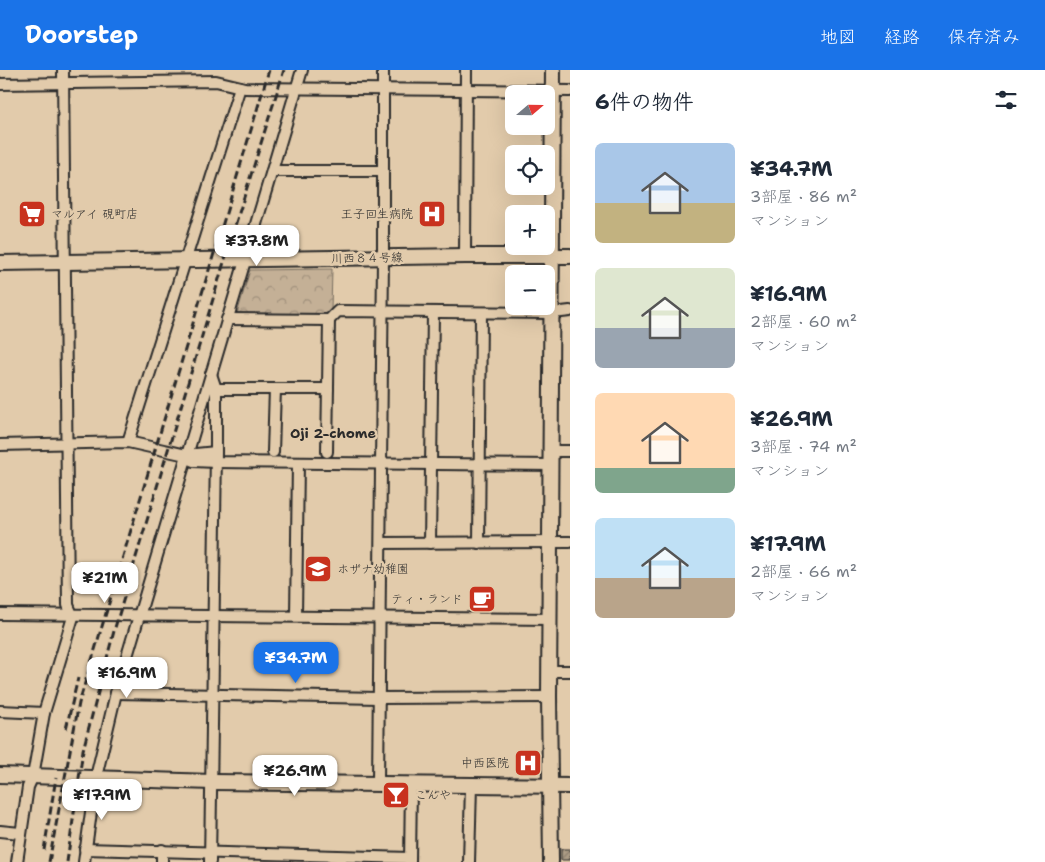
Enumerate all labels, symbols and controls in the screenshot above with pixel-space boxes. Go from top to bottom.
text: Doorstep [25,19,138,51]
text: 地図 [820,25,856,49]
text: 経路 [884,25,920,49]
text: 保存済み [948,25,1020,49]
north arrow [505,85,555,135]
map controls [505,85,555,315]
icon: filters [992,86,1020,114]
text: 6件の物件 [595,88,694,116]
button: locate [505,145,555,195]
text: ¥34.7M [750,155,833,183]
icon: home [635,163,695,223]
text: 3部屋 · 86 m² [750,186,857,207]
supermarket icon: マルアイ 硯町店 [17,199,47,229]
hospital icon: 王子回生病院 [417,199,447,229]
button: + [505,205,555,255]
place label: マルアイ 硯町店 [51,206,138,222]
place label: 王子回生病院 [341,206,413,222]
text: マンション [750,210,829,231]
pin: ¥37.8M [216,224,298,267]
text: ¥37.8M [225,230,289,251]
street label: 川西８４号線 [331,249,403,267]
button: − [505,265,555,315]
text: ¥16.9M [750,280,827,308]
icon: home [635,288,695,348]
text: 2部屋 · 60 m² [750,311,857,332]
text: マンション [750,335,829,356]
text: ¥26.9M [750,405,833,433]
icon: home [635,413,695,473]
district label: Oji 2-chome [290,424,376,442]
text: 3部屋 · 74 m² [750,436,857,457]
text: マンション [750,460,829,481]
text: ¥17.9M [750,530,826,558]
icon: home [635,538,695,598]
school or university icon: ホザナ幼稚園 [303,554,333,584]
place label: ホザナ幼稚園 [337,561,409,577]
text: 2部屋 · 66 m² [750,561,857,582]
pin: ¥21M [75,562,135,604]
text: ¥21M [82,567,128,588]
cafe icon: ティ・ランド [467,584,497,614]
text: マンション [750,585,829,606]
place label: ティ・ランド [391,591,463,607]
pin: ¥34.7M [255,642,337,684]
text: ¥34.7M [265,647,327,668]
pin: ¥16.9M [86,656,168,699]
text: ¥16.9M [98,662,156,683]
hospital icon: 中西医院 [513,748,543,778]
pin: ¥26.9M [254,754,336,797]
place label: 中西医院 [461,755,509,771]
text: ¥26.9M [263,760,327,781]
pin: ¥17.9M [61,778,143,821]
bar icon: こんや [381,780,411,810]
text: ¥17.9M [73,784,131,805]
place label: こんや [415,787,451,803]

